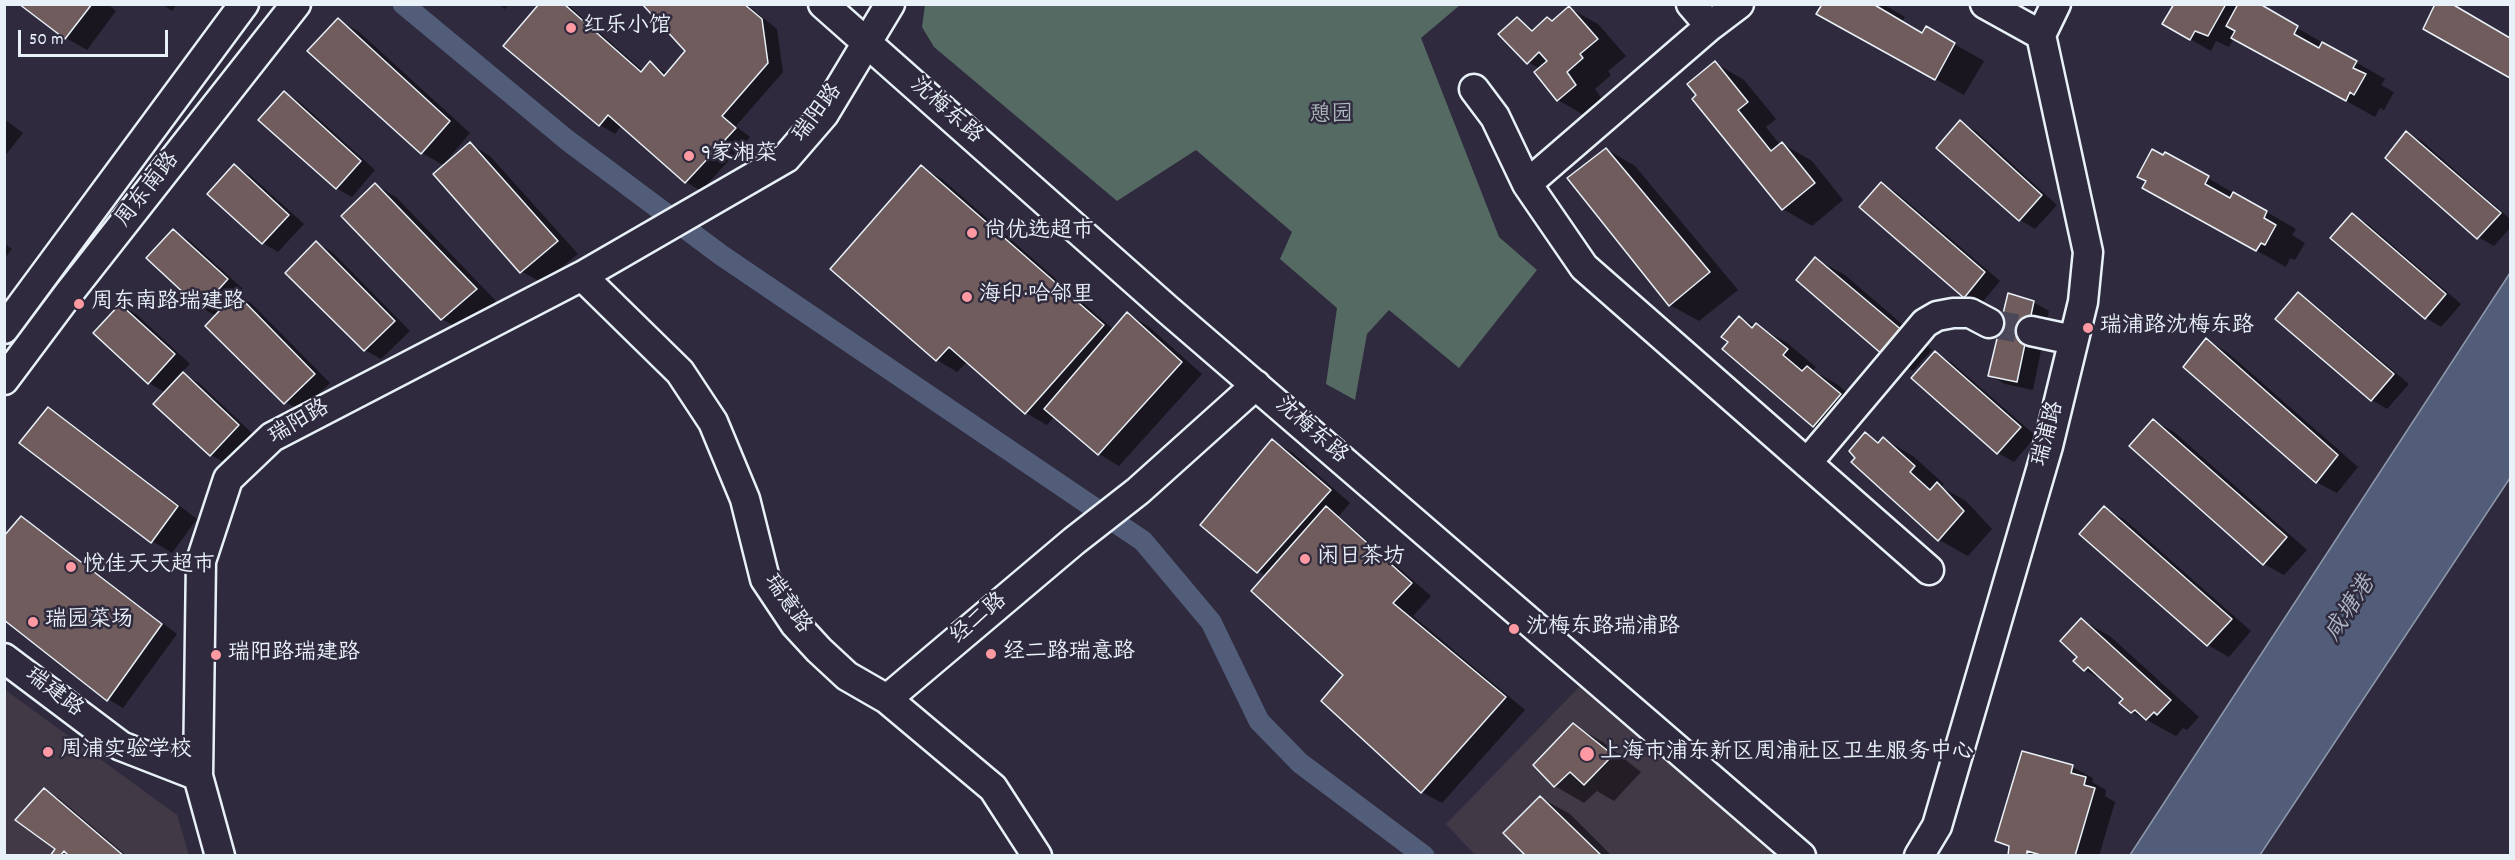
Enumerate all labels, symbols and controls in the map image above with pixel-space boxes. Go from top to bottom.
place label: 红乐小馆 [583,15,671,41]
scale bar [21,18,171,56]
marker: 红乐小馆 [564,21,578,35]
text: 50 m [29,28,64,53]
street label: 沈梅东路 [903,73,987,151]
street label: 瑞阳路 [789,80,849,148]
park label: 憩园 [1309,104,1353,130]
place label: 9家湘菜 [701,143,777,169]
street label: 周东南路 [112,148,186,234]
marker: 9家湘菜 [682,149,696,163]
place label: 尚优选超市 [984,220,1094,246]
marker: 尚优选超市 [965,226,979,240]
place label: 海印·哈邻里 [979,284,1094,310]
marker: 海印·哈邻里 [960,290,974,304]
place label: 周东南路瑞建路 [91,291,245,317]
marker: 周东南路瑞建路 [72,297,86,311]
place label: 瑞浦路沈梅东路 [2100,315,2254,341]
marker: 瑞浦路沈梅东路 [2081,321,2095,335]
street label: 沈梅东路 [1268,393,1352,471]
street label: 瑞阳路 [265,396,335,452]
street label: 瑞浦路 [2029,399,2071,469]
place label: 闲日茶坊 [1317,546,1405,572]
marker: 闲日茶坊 [1298,552,1312,566]
place label: 悦佳天天超市 [83,554,215,580]
marker: 悦佳天天超市 [64,560,78,574]
street label: 瑞意路 [757,570,815,640]
water label: 咸塘港 [2320,572,2384,648]
street label: 经二路 [946,589,1014,651]
place label: 瑞园菜场 [45,609,133,635]
marker: 瑞园菜场 [26,615,40,629]
place label: 沈梅东路瑞浦路 [1526,616,1680,642]
marker: 沈梅东路瑞浦路 [1507,622,1521,636]
place label: 经二路瑞意路 [1003,641,1135,667]
place label: 瑞阳路瑞建路 [228,642,360,668]
marker: 经二路瑞意路 [984,647,998,661]
marker: 瑞阳路瑞建路 [209,648,223,662]
street label: 瑞建路 [19,664,87,724]
place label: 周浦实验学校 [60,739,192,765]
place label: 上海市浦东新区周浦社区卫生服务中心 [1600,741,1974,767]
marker: 周浦实验学校 [41,745,55,759]
marker: 上海市浦东新区周浦社区卫生服务中心 [1578,745,1596,763]

